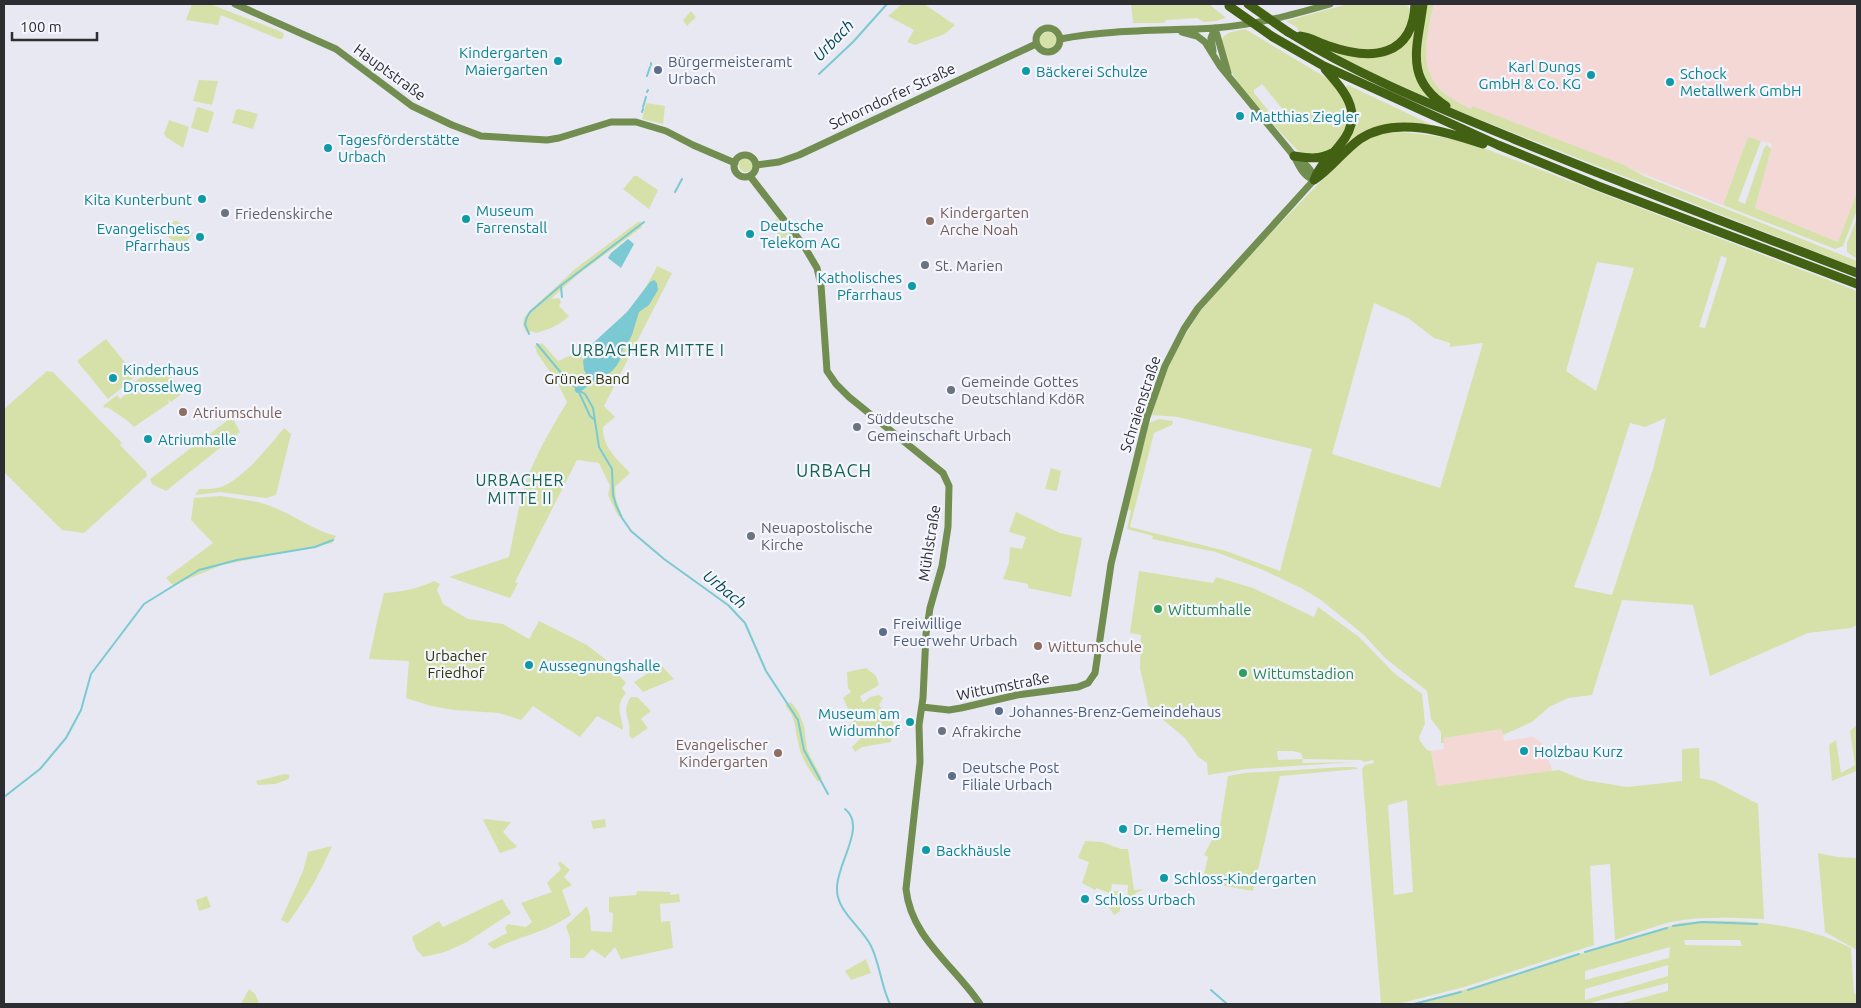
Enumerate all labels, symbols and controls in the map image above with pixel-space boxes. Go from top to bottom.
scale bar [12,10,98,42]
water label: Urbach [809,16,857,64]
text: 100 m [20,18,62,35]
street label: Hauptstraße [351,40,429,104]
place label: Kindergarten Maiergarten [459,44,548,78]
place label: Bürgermeisteramt Urbach [668,53,792,87]
marker: Kindergarten Maiergarten [552,55,564,67]
place label: Karl Dungs GmbH & Co. KG [1479,58,1581,92]
street label: Schorndorfer Straße [826,59,958,133]
place label: Bäckerei Schulze [1036,63,1148,80]
marker: Bürgermeisteramt Urbach [652,64,664,76]
marker: Bäckerei Schulze [1020,65,1032,77]
place label: Schock Metallwerk GmbH [1680,65,1801,99]
marker: Karl Dungs GmbH & Co. KG [1585,69,1597,81]
marker: Schock Metallwerk GmbH [1664,76,1676,88]
place label: Matthias Ziegler [1250,108,1360,125]
marker: Matthias Ziegler [1234,110,1246,122]
place label: Tagesförderstätte Urbach [338,131,460,165]
marker: Tagesförderstätte Urbach [322,142,334,154]
place label: Kita Kunterbunt [84,191,192,208]
marker: Kita Kunterbunt [196,193,208,205]
place label: Museum Farrenstall [476,202,547,236]
place label: Kindergarten Arche Noah [940,204,1029,238]
place label: Friedenskirche [235,205,333,222]
marker: Friedenskirche [219,207,231,219]
marker: Museum Farrenstall [460,213,472,225]
marker: Kindergarten Arche Noah [924,215,936,227]
place label: Deutsche Telekom AG [760,217,840,251]
place label: Evangelisches Pfarrhaus [97,220,190,254]
marker: Deutsche Telekom AG [744,228,756,240]
marker: Evangelisches Pfarrhaus [194,231,206,243]
place label: St. Marien [935,257,1003,274]
marker: St. Marien [919,259,931,271]
place label: Katholisches Pfarrhaus [818,269,902,303]
marker: Katholisches Pfarrhaus [906,280,918,292]
district label: URBACHER MITTE I [571,341,725,359]
street label: Schraienstraße [1116,354,1164,454]
place label: Kinderhaus Drosselweg [123,361,202,395]
park label: Grünes Band [544,370,630,387]
marker: Kinderhaus Drosselweg [107,372,119,384]
place label: Gemeinde Gottes Deutschland KdöR [961,373,1085,407]
marker: Gemeinde Gottes Deutschland KdöR [945,384,957,396]
place label: Atriumschule [193,404,282,421]
marker: Atriumschule [177,406,189,418]
place label: Süddeutsche Gemeinschaft Urbach [867,410,1011,444]
marker: Süddeutsche Gemeinschaft Urbach [851,421,863,433]
place label: Atriumhalle [158,431,237,448]
marker: Atriumhalle [142,433,154,445]
district label: URBACH [796,460,872,480]
district label: URBACHER MITTE II [475,471,565,507]
street label: Mühlstraße [915,504,943,582]
place label: Neuapostolische Kirche [761,519,873,553]
marker: Neuapostolische Kirche [745,530,757,542]
water label: Urbach [700,566,750,612]
place label: Wittumhalle [1168,601,1252,618]
marker: Wittumhalle [1152,603,1164,615]
place label: Freiwillige Feuerwehr Urbach [893,615,1018,649]
marker: Freiwillige Feuerwehr Urbach [877,626,889,638]
place label: Wittumschule [1048,638,1142,655]
marker: Wittumschule [1032,640,1044,652]
park label: Urbacher Friedhof [425,647,487,681]
place label: Aussegnungshalle [539,657,661,674]
marker: Aussegnungshalle [523,659,535,671]
place label: Wittumstadion [1253,665,1354,682]
marker: Wittumstadion [1237,667,1249,679]
street label: Wittumstraße [955,669,1051,703]
place label: Johannes-Brenz-Gemeindehaus [1009,703,1221,720]
place label: Museum am Widumhof [818,705,900,739]
marker: Johannes-Brenz-Gemeindehaus [993,705,1005,717]
marker: Museum am Widumhof [904,716,916,728]
place label: Afrakirche [952,723,1022,740]
marker: Afrakirche [936,725,948,737]
place label: Evangelischer Kindergarten [676,736,768,770]
place label: Holzbau Kurz [1534,743,1623,760]
marker: Holzbau Kurz [1518,745,1530,757]
marker: Evangelischer Kindergarten [772,747,784,759]
place label: Deutsche Post Filiale Urbach [962,759,1059,793]
marker: Deutsche Post Filiale Urbach [946,770,958,782]
place label: Dr. Hemeling [1133,821,1220,838]
marker: Dr. Hemeling [1117,823,1129,835]
place label: Backhäusle [936,842,1011,859]
marker: Backhäusle [920,844,932,856]
place label: Schloss-Kindergarten [1174,870,1317,887]
marker: Schloss-Kindergarten [1158,872,1170,884]
place label: Schloss Urbach [1095,891,1196,908]
marker: Schloss Urbach [1079,893,1091,905]

